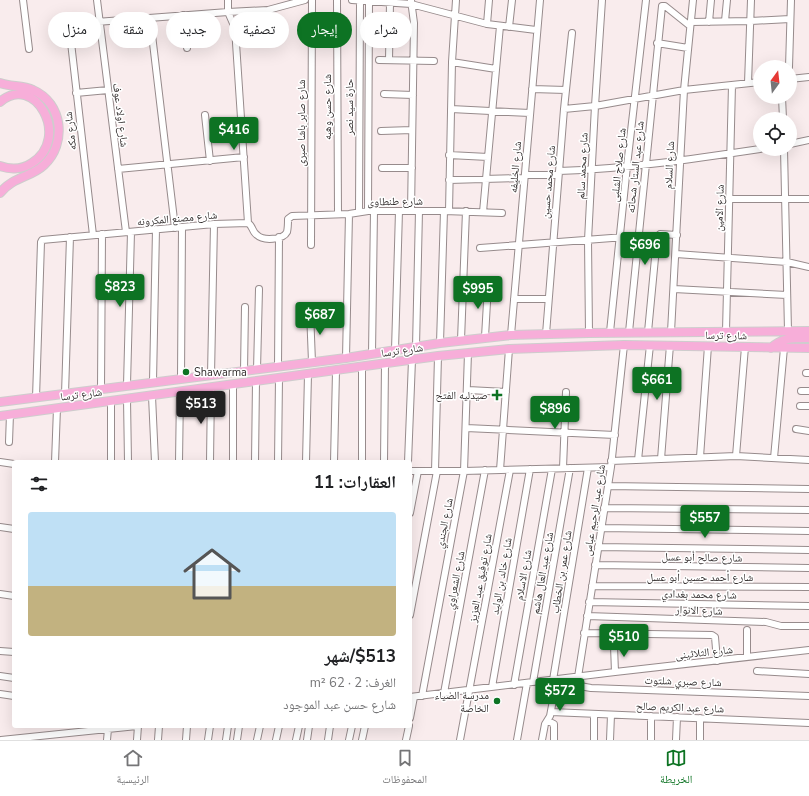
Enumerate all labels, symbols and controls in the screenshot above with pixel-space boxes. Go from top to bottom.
chip: منزل [48,12,101,48]
chip: شقة [109,12,158,48]
chip: جديد [166,12,221,48]
chip: تصفية [229,12,289,48]
chip: إيجار [297,12,352,48]
chip: شراء [360,12,412,48]
north arrow [753,60,797,104]
map controls [753,60,797,156]
street label: شارع حسن وهبه [320,74,335,140]
street label: شارع صابر باشا صبرى [294,79,309,167]
street label: حارة سيد نصر [342,79,357,136]
street label: شارع اولاد عوف [109,82,132,148]
street label: شارع مكه [61,111,80,151]
button: locate [753,112,797,156]
pin: $416 [210,117,258,151]
street label: شارع عبد الستار شحاته [623,120,648,214]
text: $416 [218,121,250,139]
street label: شارع صلاح الشلبى [607,127,630,203]
street label: شارع محمد سالم [573,132,592,200]
street label: شارع الخليفه [506,141,525,194]
street label: شارع السلام [661,141,678,189]
street label: شارع محمد حسين [538,145,559,219]
street label: شارع الامين [711,184,728,232]
street label: شارع طنطاوى [367,194,423,209]
street label: شارع مصنع المكرونه [136,208,218,229]
pin: $696 [621,232,669,266]
text: $696 [629,236,661,254]
pin: $823 [96,274,144,308]
pin: $995 [454,276,502,310]
text: $823 [104,278,136,296]
text: $995 [462,280,494,298]
pin: $687 [296,302,344,336]
text: $687 [304,306,336,324]
street label: شارع ترسا [705,328,747,343]
street label: شارع ترسا [380,340,424,361]
place label: Shawarma [194,365,247,380]
marker: Shawarma [181,367,191,377]
pin: $661 [633,367,681,401]
text: $661 [641,371,673,389]
street label: شارع ترسا [59,384,103,404]
place label: صيدليه الفتح [436,388,488,403]
marker: صيدليه الفتح [491,389,503,401]
pin: $513 [177,391,225,425]
text: $513 [185,395,217,413]
pin: $896 [531,396,579,430]
text: $896 [539,400,571,418]
street label: شارع عبد الرحيم عباس [580,463,609,557]
text: العقارات: 11 [314,471,396,494]
icon: filters [28,473,50,495]
street label: شارع الجندي [432,497,458,550]
pin: $557 [681,505,729,539]
text: $557 [689,509,721,527]
street label: شارع عمر بن الخطاب [548,529,575,615]
street label: شارع عبد العال هاشم [528,531,557,616]
street label: شارع توفيق عبد العزيز [465,532,496,625]
street label: شارع خالد بن الوليد [487,536,516,616]
icon: home [176,538,248,610]
street label: شارع الاسلام [512,548,535,602]
street label: شارع الشعراوي [442,549,469,611]
street label: شارع صالح أبو عسل [662,549,742,566]
street label: شارع أحمد حسين أبو عسل [647,570,753,585]
street label: شارع محمد بغدادي [661,586,737,603]
street label: شارع الانوار [674,602,723,619]
pin: $510 [600,624,648,658]
text: $510 [608,628,640,646]
street label: شارع الثلاثينى [674,642,734,663]
text: $513/شهر [325,645,396,668]
street label: شارع صبري شلتوت [644,673,722,691]
text: الغرف: 2 · 62 m² [310,674,396,692]
pin: $572 [536,678,584,712]
text: $572 [544,682,576,700]
place label: مدرسة الضياء الخاصة [434,688,489,716]
text: شارع حسن عبد الموجود [283,696,396,714]
marker: مدرسة الضياء الخاصة [492,696,502,706]
street label: شارع عبد الكريم صالح [636,698,724,717]
tab: الرئيسية [117,747,149,790]
tab: المحفوظات [382,747,427,790]
tab: الخريطة [660,747,692,790]

